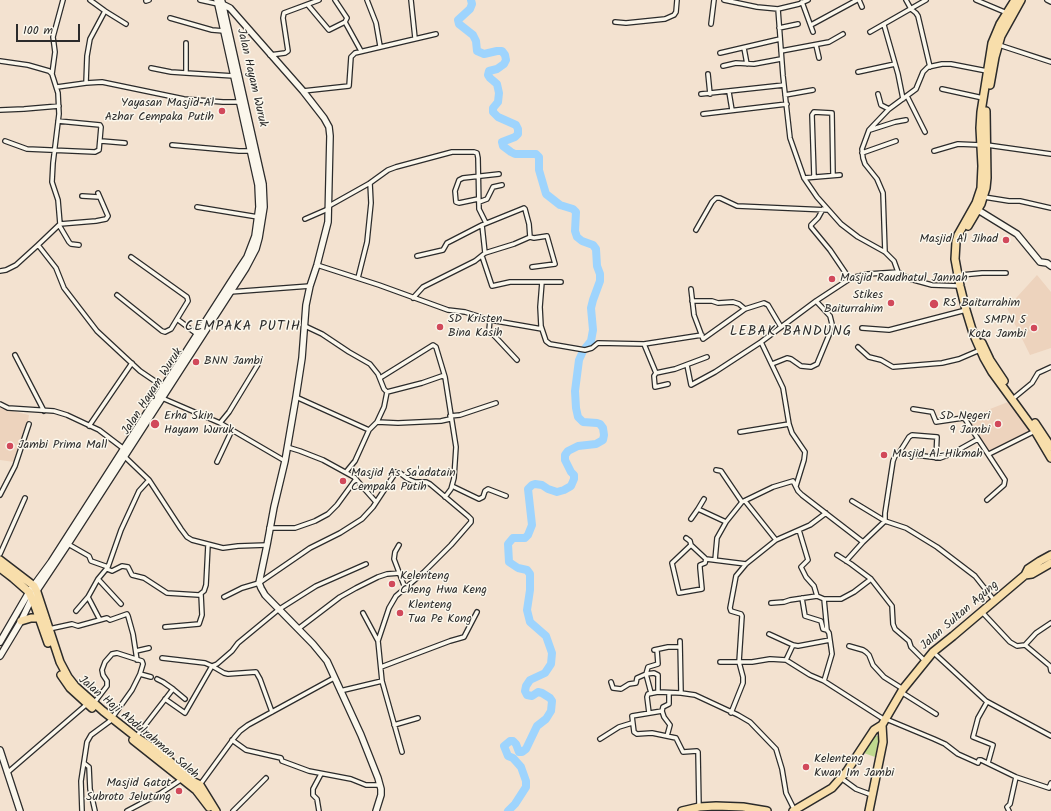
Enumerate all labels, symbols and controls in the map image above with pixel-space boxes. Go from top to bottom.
scale bar [18,16,82,42]
text: 100 m [23,21,53,40]
street label: Jalan Hayam Wuruk [233,27,269,129]
place label: Yayasan Masjid Al Azhar Cempaka Putih [105,97,214,125]
marker: Yayasan Masjid Al Azhar Cempaka Putih [217,106,227,116]
place label: Masjid Al Jihad [920,233,998,247]
marker: Masjid Al Jihad [1001,235,1011,245]
place label: Masjid Raudhatul Jannah [840,272,968,286]
marker: Masjid Raudhatul Jannah [827,274,837,284]
place label: Stikes Baiturrahim [824,289,883,317]
place label: RS Baiturrahim [943,297,1020,311]
marker: Stikes Baiturrahim [886,298,896,308]
marker: RS Baiturrahim [928,298,940,310]
place label: SD Kristen Bina Kasih [448,313,502,341]
place label: SMPN 5 Kota Jambi [968,314,1026,342]
district label: CEMPAKA PUTIH [185,320,301,336]
marker: SD Kristen Bina Kasih [435,322,445,332]
marker: SMPN 5 Kota Jambi [1029,323,1039,333]
district label: LEBAK BANDUNG [730,325,852,341]
street label: Jalan Hayam Wuruk [120,346,186,438]
place label: BNN Jambi [204,355,263,369]
marker: BNN Jambi [191,357,201,367]
place label: Erha Skin Hayam Wuruk [164,410,234,438]
place label: SD Negeri 9 Jambi [940,410,990,438]
marker: Erha Skin Hayam Wuruk [149,418,161,430]
marker: SD Negeri 9 Jambi [993,419,1003,429]
place label: Jambi Prima Mall [18,439,107,453]
marker: Jambi Prima Mall [5,441,15,451]
place label: Masjid Al-Hikmah [892,448,983,462]
marker: Masjid Al-Hikmah [879,450,889,460]
place label: Masjid As Sa'adatain Cempaka Putih [351,467,456,495]
marker: Masjid As Sa'adatain Cempaka Putih [338,476,348,486]
place label: Kelenteng Cheng Hwa Keng [400,570,487,598]
street label: Jalan Sultan Agung [918,578,1002,654]
marker: Kelenteng Cheng Hwa Keng [387,579,397,589]
place label: Klenteng Tua Pe Kong [408,599,472,627]
marker: Klenteng Tua Pe Kong [395,608,405,618]
street label: Jalan Haji Abdulrahman Saleh [75,673,201,783]
place label: Kelenteng Kwan Im Jambi [814,753,894,781]
marker: Kelenteng Kwan Im Jambi [801,762,811,772]
place label: Masjid Gatot Subroto Jelutung [86,777,171,805]
marker: Masjid Gatot Subroto Jelutung [174,786,184,796]

